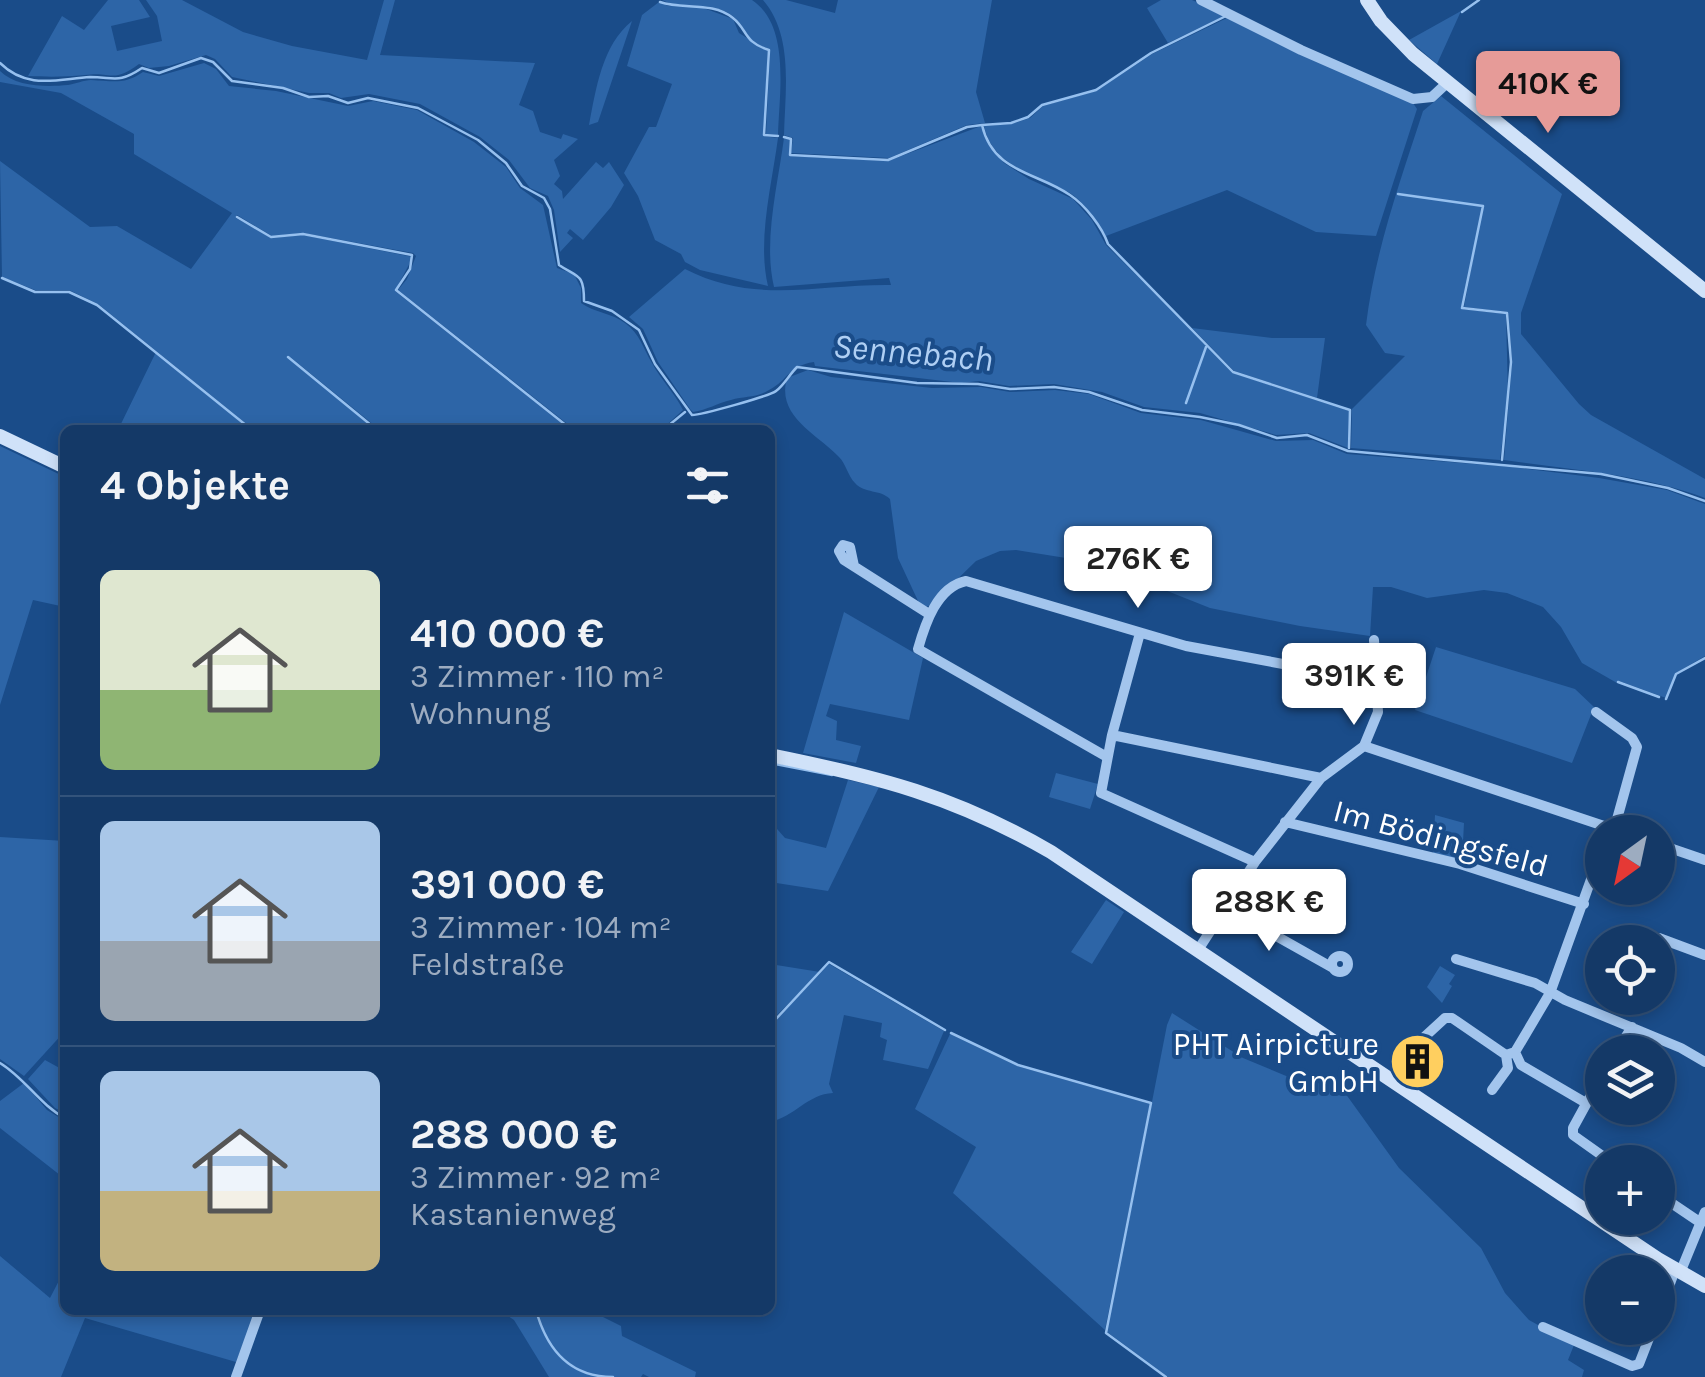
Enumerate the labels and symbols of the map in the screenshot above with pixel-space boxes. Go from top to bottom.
pin: 410K € [1467,51,1629,136]
water label: Sennebach [831,325,995,380]
pin: 276K € [1057,526,1219,611]
pin: 391K € [1273,643,1435,728]
street label: Im Bödingsfeld [1329,792,1552,885]
north arrow [1585,815,1675,905]
pin: 288K € [1188,869,1350,954]
place label: PHT Airpicture GmbH [1173,1026,1379,1100]
building icon: PHT Airpicture GmbH [1388,1032,1448,1092]

